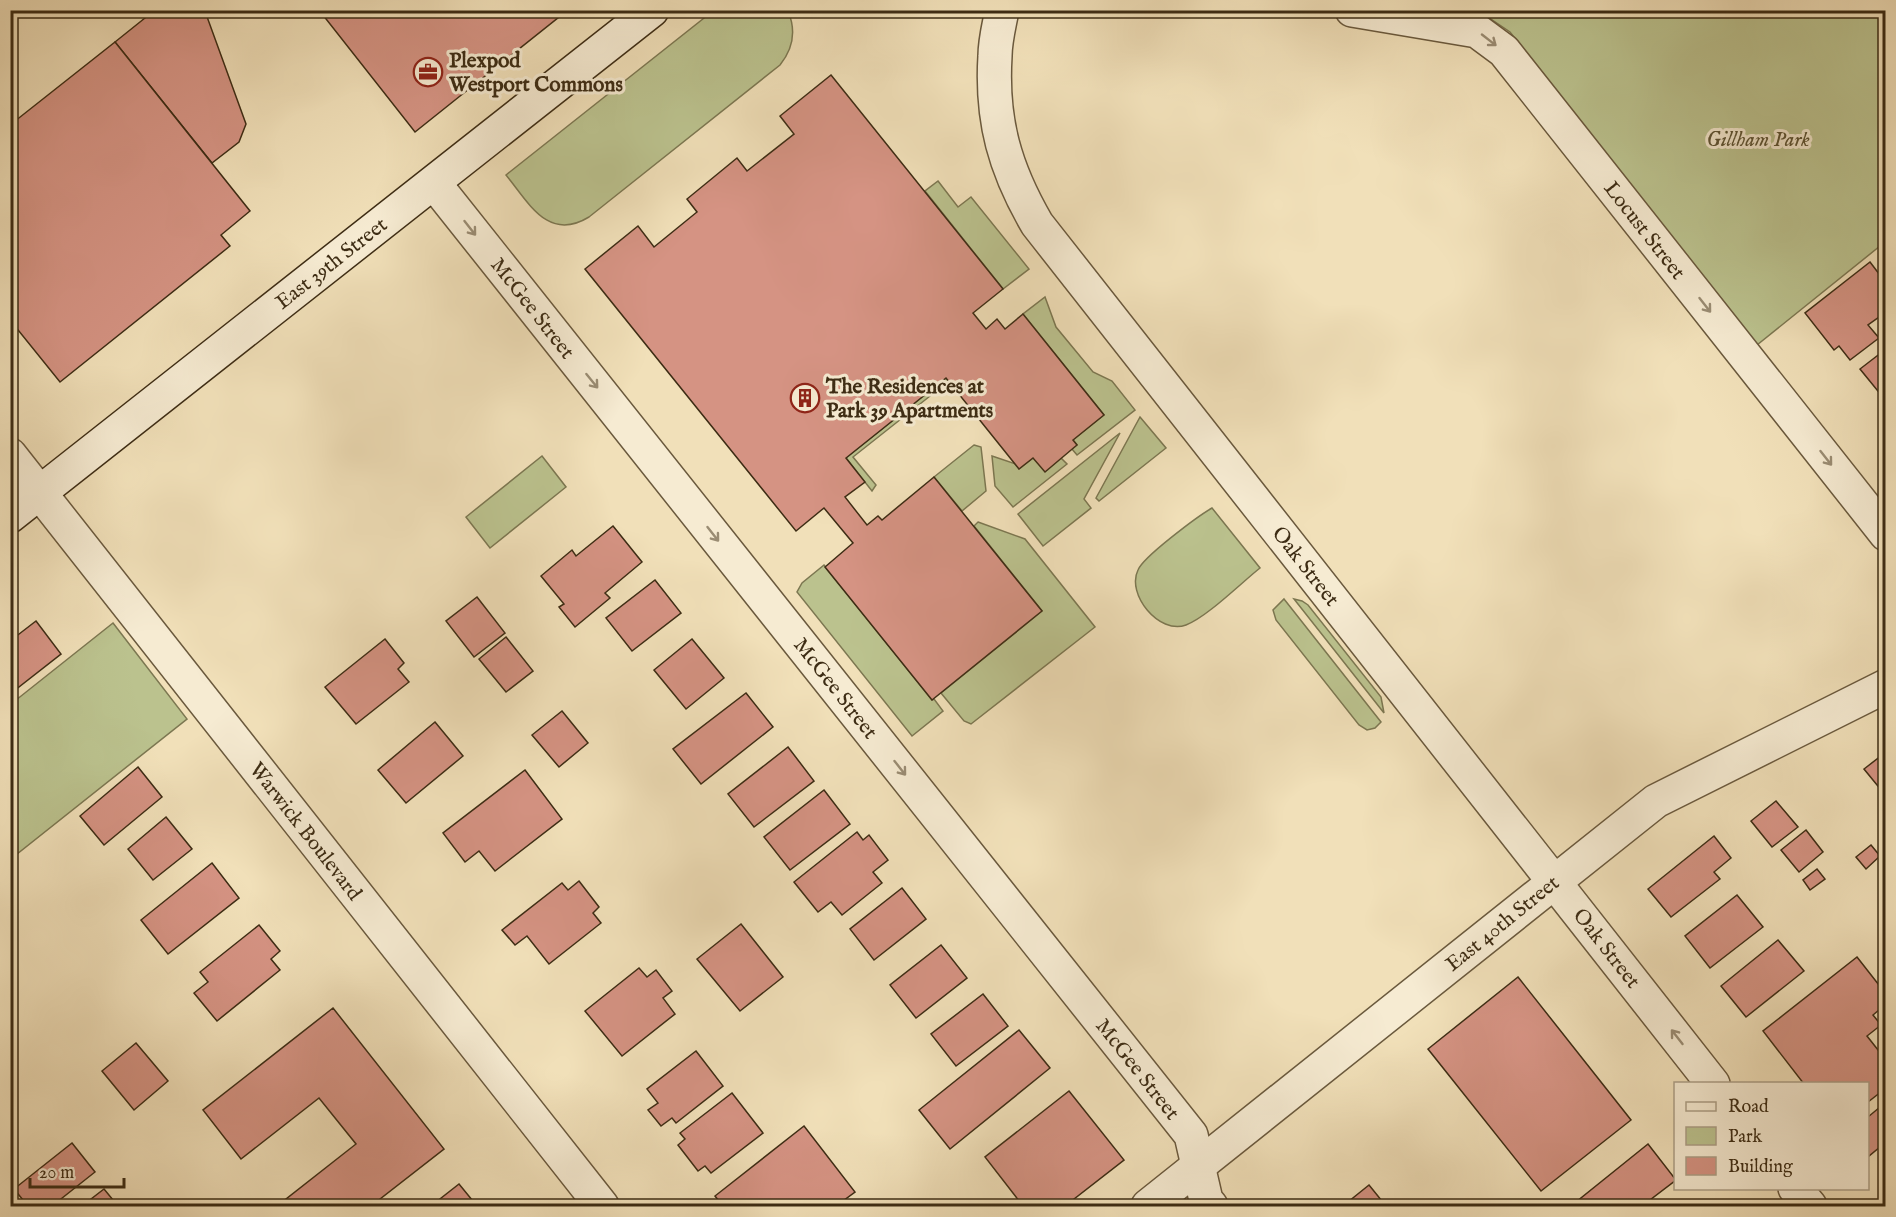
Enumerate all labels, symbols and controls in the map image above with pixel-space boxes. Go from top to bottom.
one-way arrow [1481,34,1497,47]
place label: Plexpod Westport Commons [448,48,623,99]
office icon: Plexpod Westport Commons [412,56,444,88]
park label: Gillham Park [1706,127,1810,154]
street label: Locust Street [1597,176,1691,286]
street label: East 39th Street [270,212,393,316]
one-way arrow [464,220,477,236]
street label: McGee Street [484,253,580,365]
one-way arrow [1698,297,1711,313]
one-way arrow [585,373,598,389]
place label: The Residences at Park 39 Apartments [825,374,993,425]
building icon: The Residences at Park 39 Apartments [789,382,821,414]
one-way arrow [1819,450,1832,466]
street label: Oak Street [1265,521,1345,612]
one-way arrow [706,525,719,541]
street label: McGee Street [787,633,883,745]
street label: Warwick Boulevard [242,757,368,907]
one-way arrow [893,760,906,776]
street label: East 40th Street [1441,870,1565,978]
street label: Oak Street [1566,903,1646,994]
street label: McGee Street [1089,1014,1185,1126]
one-way arrow [1671,1030,1684,1046]
legend [1674,1082,1869,1190]
text: Road [1728,1096,1769,1119]
text: Park [1728,1126,1763,1149]
scale bar [30,1151,124,1189]
text: Building [1728,1156,1793,1179]
text: 20 m [39,1162,74,1185]

